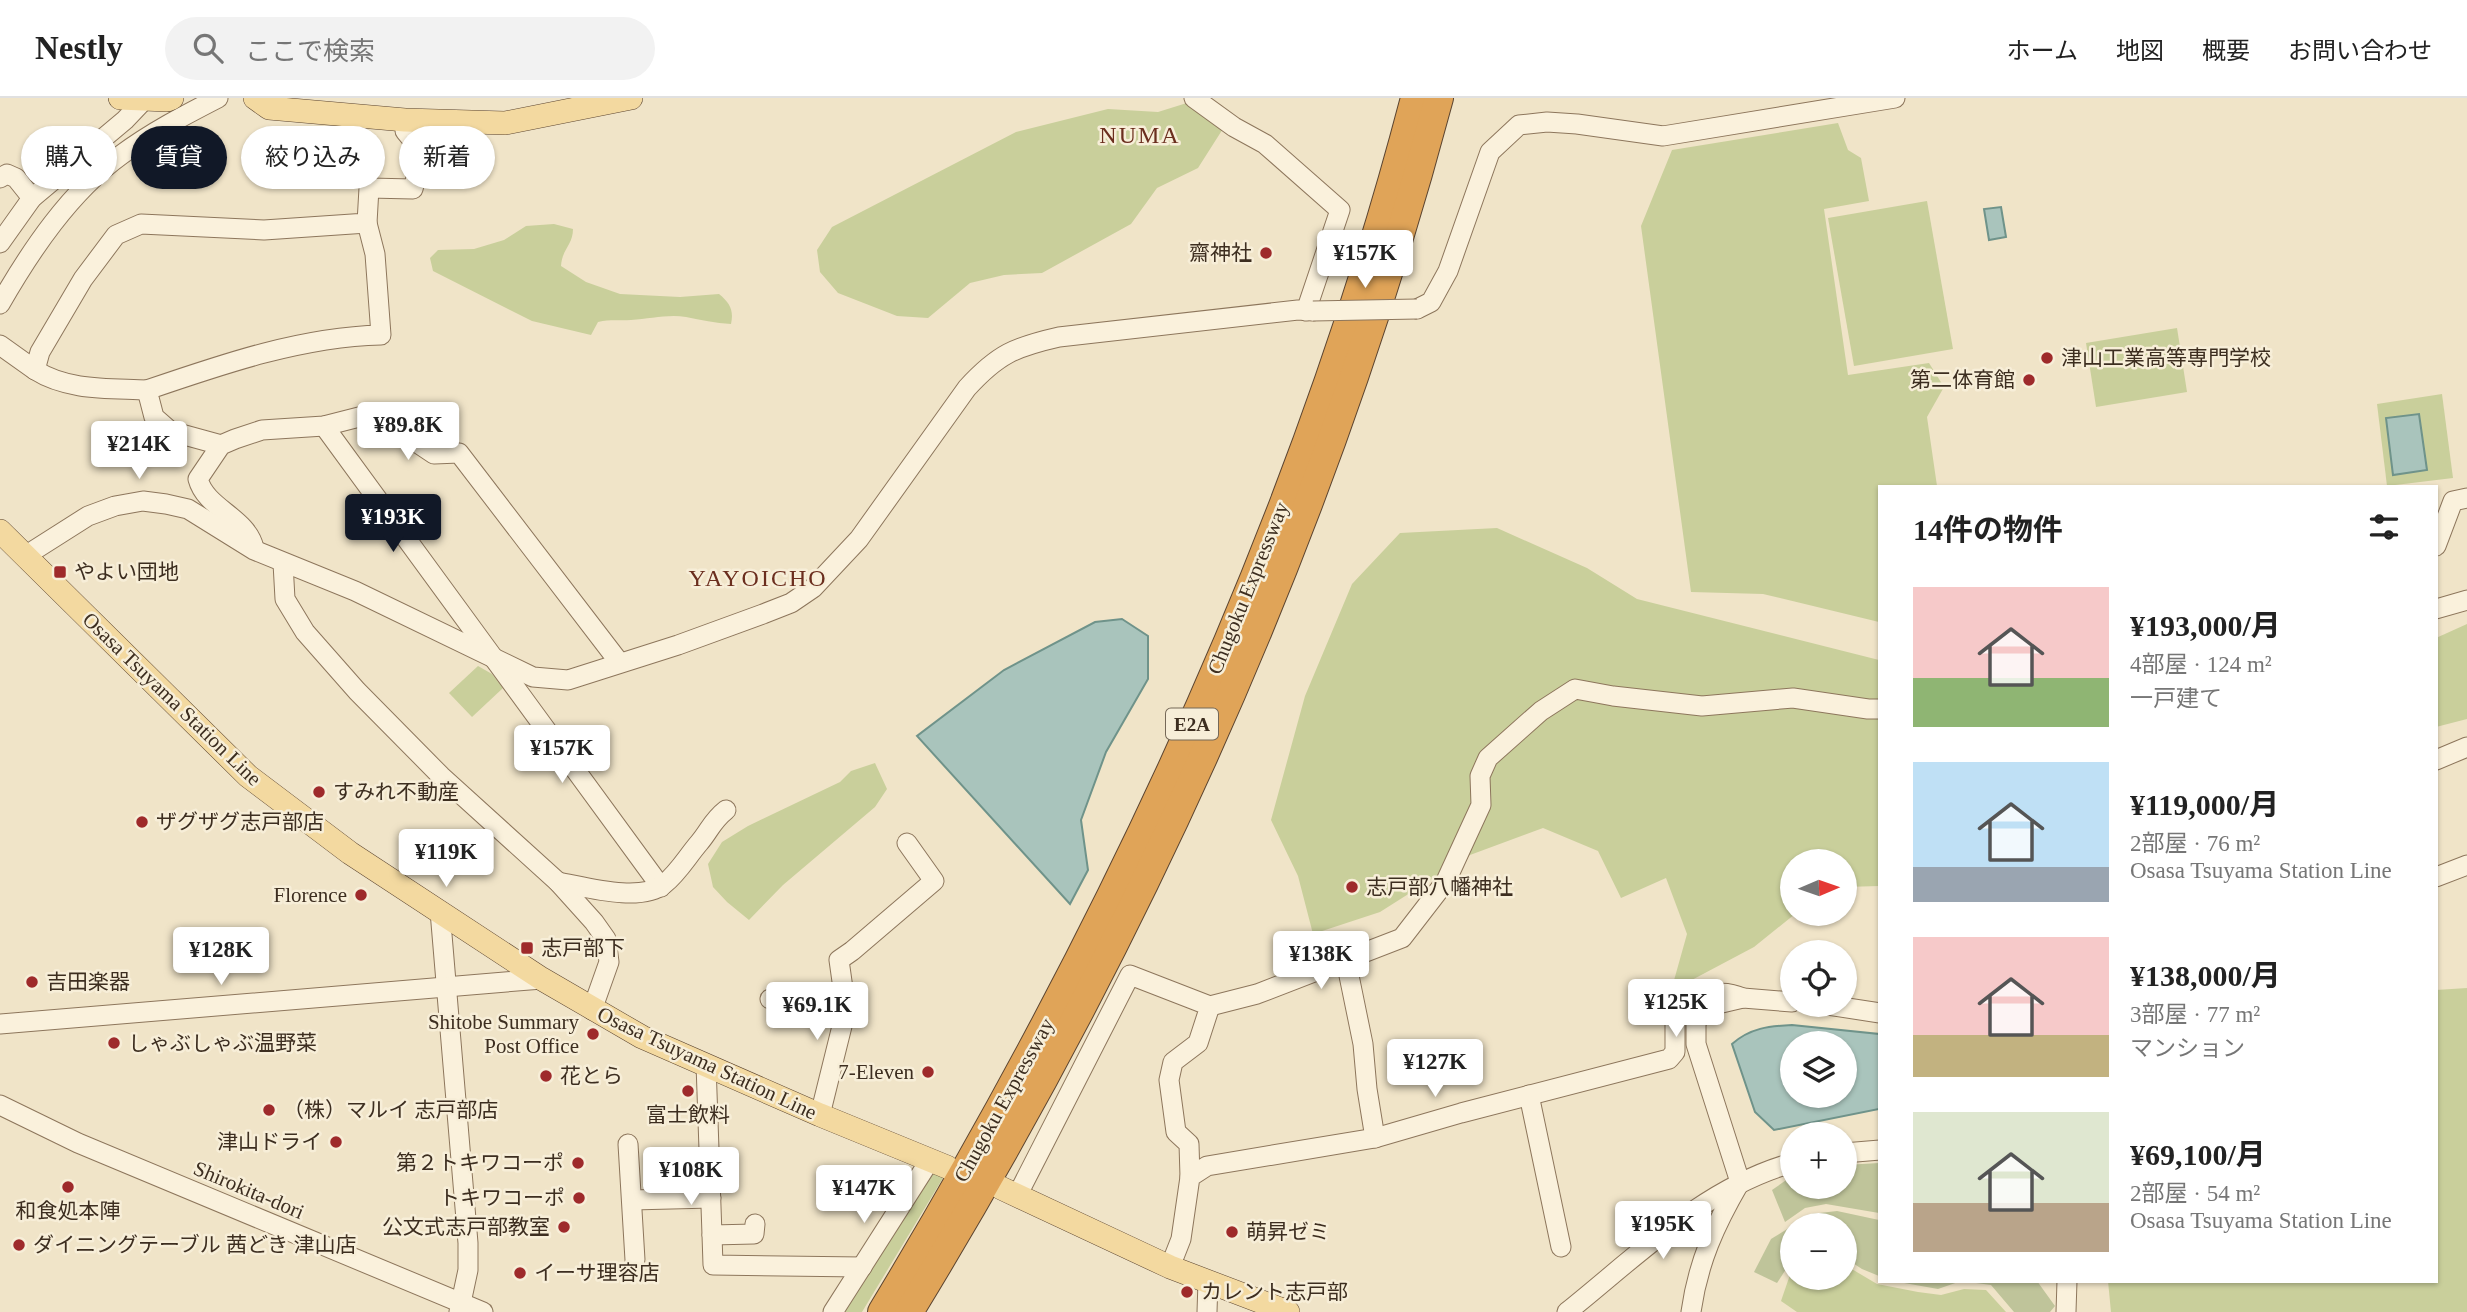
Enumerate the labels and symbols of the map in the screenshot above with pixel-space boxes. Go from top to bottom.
district label: NUMA [1099,122,1181,148]
pin: ¥157K [1316,230,1414,290]
place label: 齋神社 [1189,241,1252,265]
marker: 齋神社 [1258,245,1274,261]
place label: 津山工業高等専門学校 [2061,346,2271,370]
marker: 津山工業高等専門学校 [2039,350,2055,366]
place label: 第二体育館 [1910,368,2015,392]
marker: 第二体育館 [2021,372,2037,388]
pin: ¥89.8K [351,402,465,462]
pin: ¥214K [90,422,188,481]
pin: ¥193K [344,494,442,554]
street label: Chugoku Expressway [1202,498,1294,678]
place label: やよい団地 [74,560,179,584]
marker: やよい団地 [52,564,68,580]
district label: YAYOICHO [688,565,828,591]
street label: Osasa Tsuyama Station Line [78,607,266,791]
road number: E2A [1166,708,1218,740]
pin: ¥157K [513,726,611,785]
place label: すみれ不動産 [333,780,459,804]
marker: すみれ不動産 [311,784,327,800]
place label: ザグザグ志戸部店 [156,810,324,834]
marker: ザグザグ志戸部店 [134,814,150,830]
pin: ¥119K [397,830,495,889]
north arrow [1780,849,1857,926]
place label: 志戸部八幡神社 [1366,875,1513,899]
marker: 志戸部八幡神社 [1344,879,1360,895]
place label: Florence [274,883,347,907]
marker: Florence [353,887,369,903]
pin: ¥128K [172,928,270,987]
pin: ¥138K [1272,932,1370,991]
place label: 志戸部下 [541,936,625,960]
marker: 志戸部下 [519,940,535,956]
place label: 吉田楽器 [46,970,130,994]
marker: 吉田楽器 [24,974,40,990]
pin: ¥125K [1627,979,1725,1039]
pin: ¥69.1K [760,982,874,1042]
street label: Osasa Tsuyama Station Line [594,1002,820,1124]
place label: Shitobe Summary Post Office [428,1010,579,1058]
street label: Chugoku Expressway [949,1013,1059,1186]
marker: Shitobe Summary Post Office [585,1026,601,1042]
place label: しゃぶしゃぶ温野菜 [128,1031,317,1055]
marker: しゃぶしゃぶ温野菜 [106,1035,122,1051]
pin: ¥127K [1386,1040,1484,1099]
place label: 7-Eleven [838,1060,915,1084]
place label: 花とら [560,1064,623,1088]
marker: 7-Eleven [920,1064,936,1080]
marker: 花とら [538,1068,554,1084]
marker: 富士飲料 [680,1083,696,1099]
place label: （株）マルイ 志戸部店 [283,1098,498,1122]
marker: （株）マルイ 志戸部店 [261,1102,277,1118]
place label: 富士飲料 [646,1103,730,1127]
place label: 津山ドライ [217,1130,322,1154]
marker: 津山ドライ [328,1134,344,1150]
pin: ¥108K [642,1148,740,1207]
place label: 第２トキワコーポ [396,1151,564,1175]
marker: 第２トキワコーポ [570,1155,586,1171]
street label: Shirokita-dori [190,1156,308,1224]
pin: ¥147K [815,1166,913,1225]
marker: 和食処本陣 [60,1179,76,1195]
place label: トキワコーポ [439,1186,565,1210]
marker: トキワコーポ [571,1190,587,1206]
place label: 和食処本陣 [16,1199,121,1223]
pin: ¥195K [1614,1202,1712,1261]
place label: 公文式志戸部教室 [382,1215,550,1239]
marker: 公文式志戸部教室 [556,1219,572,1235]
place label: 萌昇ゼミ [1246,1220,1330,1244]
marker: 萌昇ゼミ [1224,1224,1240,1240]
place label: ダイニングテーブル 茜どき 津山店 [33,1233,357,1257]
marker: ダイニングテーブル 茜どき 津山店 [11,1237,27,1253]
place label: イーサ理容店 [534,1261,660,1285]
marker: イーサ理容店 [512,1265,528,1281]
place label: カレント志戸部 [1201,1280,1348,1304]
marker: カレント志戸部 [1179,1284,1195,1300]

